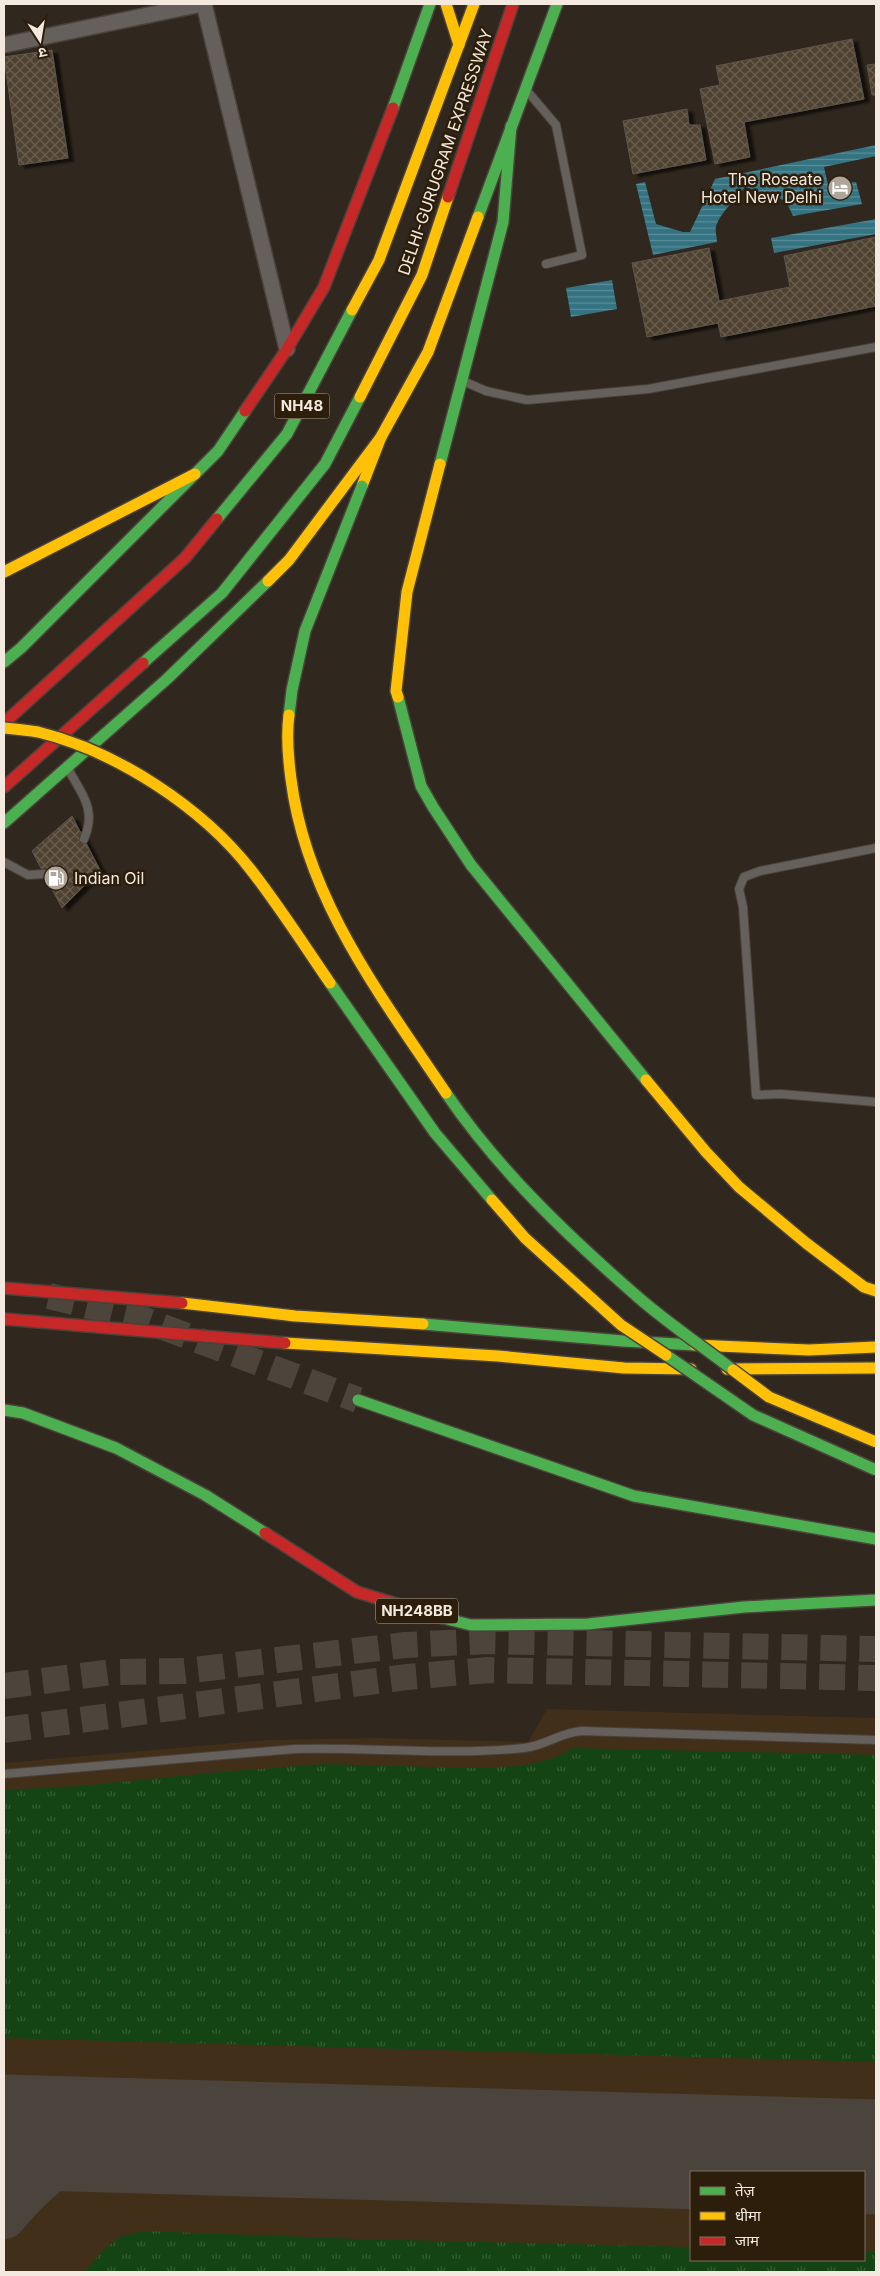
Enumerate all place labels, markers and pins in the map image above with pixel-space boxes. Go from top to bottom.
place label: The Roseate Hotel New Delhi [701,169,822,207]
hotel icon: The Roseate Hotel New Delhi [827,175,853,201]
fuel station icon: Indian Oil [43,865,69,891]
place label: Indian Oil [74,868,144,888]

